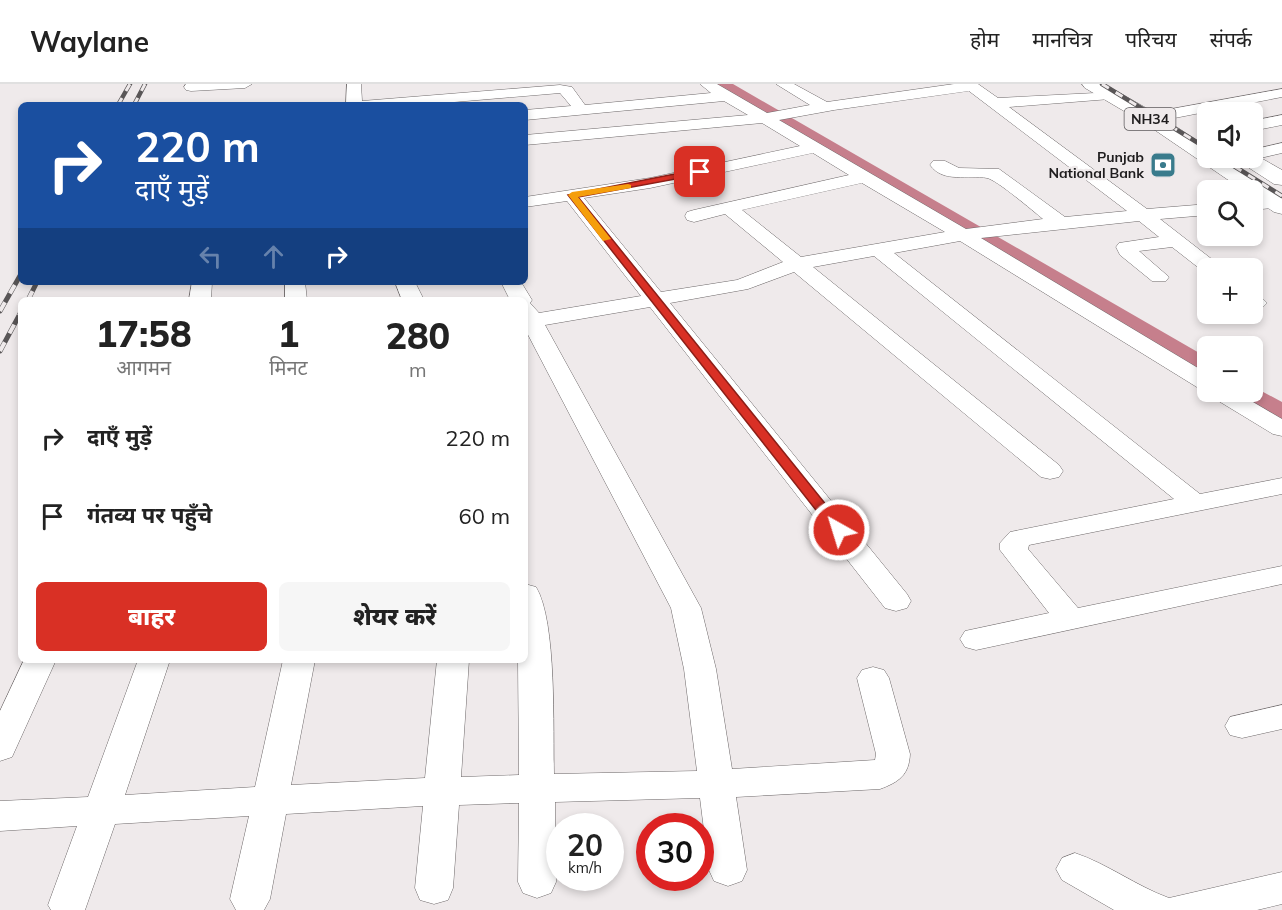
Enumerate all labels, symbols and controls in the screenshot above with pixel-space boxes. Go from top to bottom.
text: Waylane [30,24,149,59]
text: होम [970,26,999,52]
text: मानचित्र [1032,26,1092,52]
text: परिचय [1125,26,1177,52]
text: संपर्क [1210,26,1252,52]
map controls [1197,102,1263,402]
button: sound [1197,102,1263,168]
road number: NH34 [1124,108,1176,130]
text: 220 m [135,120,260,173]
icon: right [36,126,114,204]
pin [674,146,725,197]
place label: Punjab National Bank [1048,148,1144,182]
bank icon: Punjab National Bank [1148,150,1178,180]
icon: arrive [683,155,716,188]
text: दाएँ मुड़ें [135,172,209,206]
button: search [1197,180,1263,246]
icon: left [194,240,227,273]
icon: ahead [257,240,290,273]
icon: right [320,240,353,273]
button: + [1197,258,1263,324]
text: 17:58 [96,311,192,356]
text: 1 [278,311,299,356]
text: 280 [385,313,450,358]
button: − [1197,336,1263,402]
text: आगमन [116,355,171,380]
text: मिनट [269,355,308,380]
text: m [409,357,427,382]
icon: right [36,422,69,455]
text: दाएँ मुड़ें [87,423,152,451]
text: 220 m [445,424,510,452]
position arrow [807,498,871,562]
icon: arrive [36,500,69,533]
text: गंतव्य पर पहुँचे [87,501,212,529]
text: 60 m [459,502,510,530]
button: बाहर [36,582,267,651]
button: शेयर करें [279,582,510,651]
speed limit sign: 30 [636,813,714,891]
text: 20 [567,826,603,864]
text: km/h [568,858,602,877]

